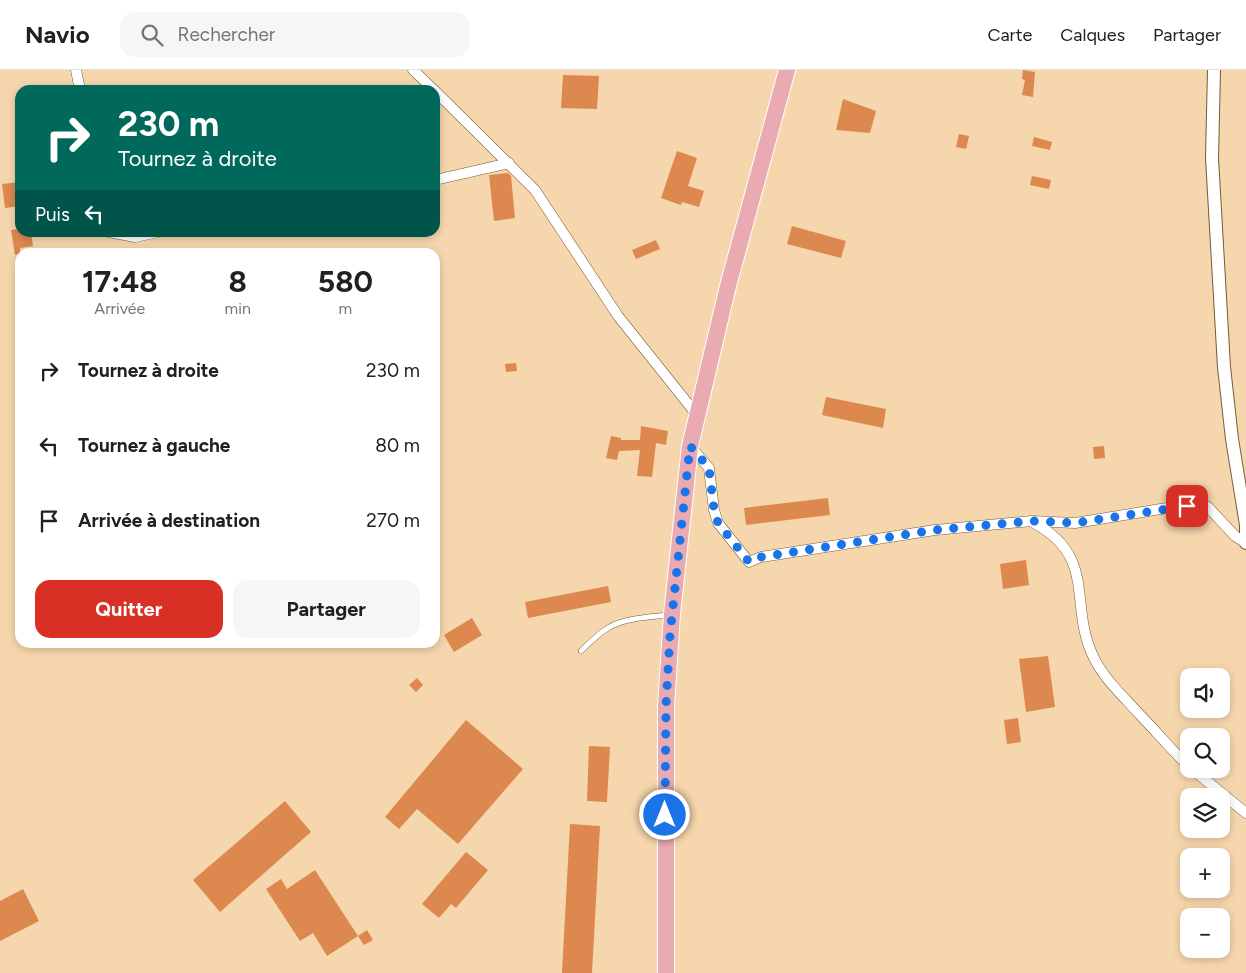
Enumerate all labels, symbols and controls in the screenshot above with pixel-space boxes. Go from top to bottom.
search box [120,12,470,57]
text: Navio [25,20,90,49]
icon: search [138,21,166,49]
text: Rechercher [178,23,275,46]
text: Carte [987,24,1032,46]
text: Calques [1060,24,1125,46]
text: Partager [1153,24,1221,46]
text: 230 m [118,103,219,145]
icon: right [35,105,100,170]
text: Tournez à droite [118,145,277,172]
icon: left [80,200,108,228]
text: Puis [35,203,70,226]
text: 17:48 [82,263,158,300]
text: 8 [229,263,247,300]
text: 580 [318,263,373,300]
text: Arrivée [94,299,145,318]
text: min [225,299,251,318]
text: m [339,299,352,318]
icon: right [35,357,63,385]
text: Tournez à droite [78,359,219,382]
text: 230 m [366,359,420,382]
icon: left [35,432,63,460]
text: Tournez à gauche [78,434,230,457]
text: 80 m [375,434,420,457]
pin [1166,485,1208,527]
icon: arrive [1173,492,1201,520]
icon: arrive [35,507,63,535]
text: Arrivée à destination [78,509,260,532]
text: 270 m [366,509,420,532]
button: Quitter [35,580,223,638]
button: Partager [233,580,420,638]
map controls [1180,668,1230,958]
button: sound [1180,668,1230,718]
button: search [1180,728,1230,778]
position arrow [638,788,690,840]
button: layers [1180,788,1230,838]
button: + [1180,848,1230,898]
button: − [1180,908,1230,958]

